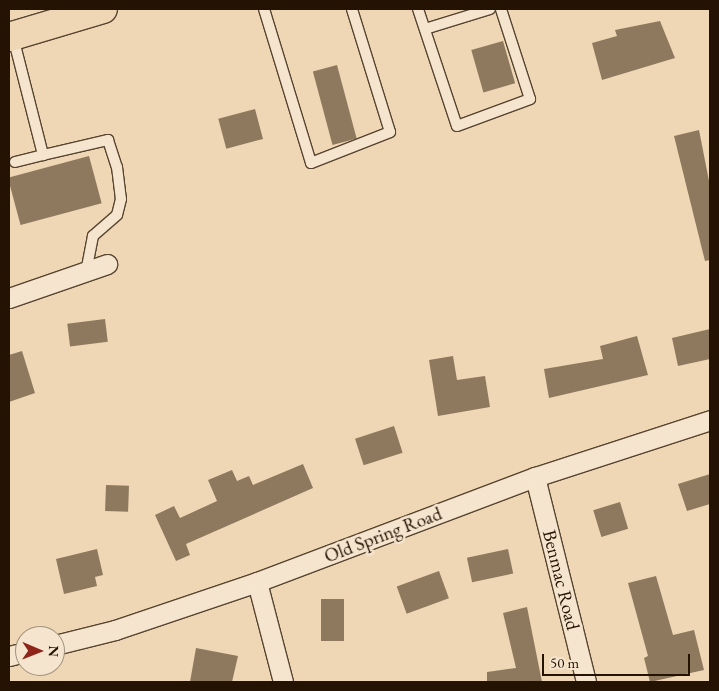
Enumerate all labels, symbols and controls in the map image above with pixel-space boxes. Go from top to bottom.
street label: Old Spring Road [321,502,445,568]
street label: Benmac Road [538,528,584,632]
north arrow [15,626,65,676]
scale bar [544,644,692,676]
text: N [45,645,63,657]
text: 50 m [550,653,579,672]

